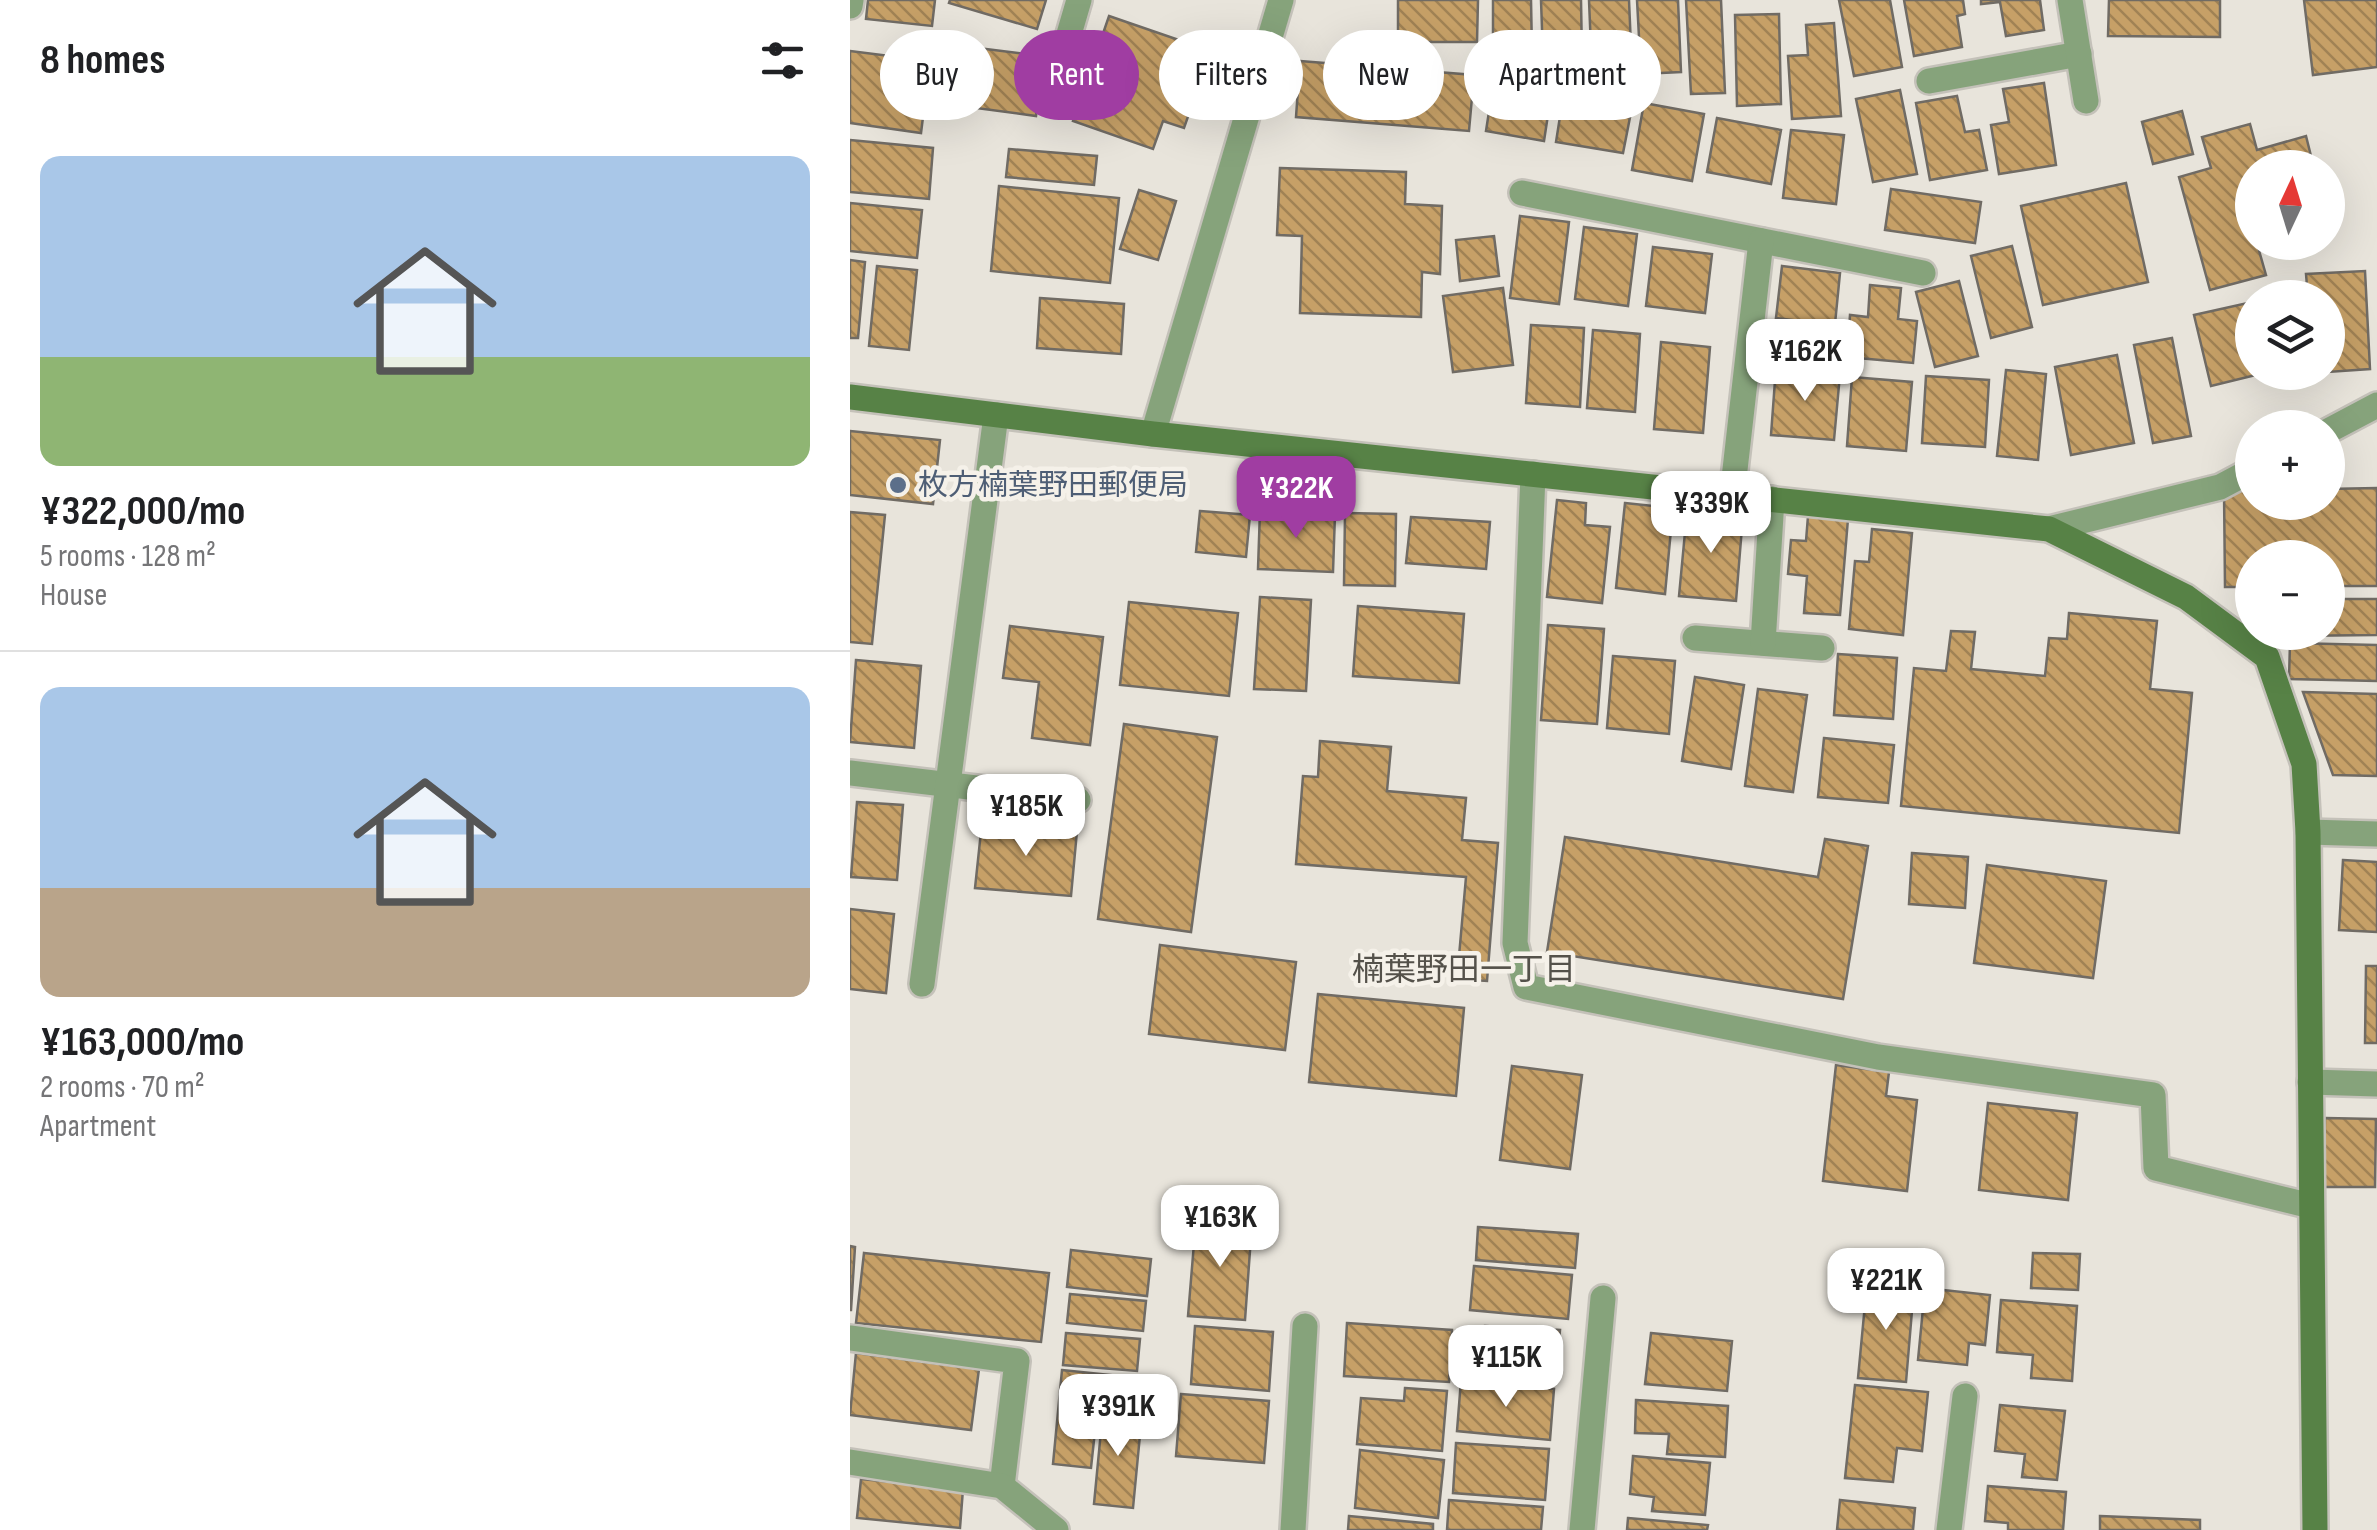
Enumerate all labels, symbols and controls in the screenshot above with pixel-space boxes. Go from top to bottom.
chip: Buy [880,30,994,120]
chip: Rent [1014,30,1139,120]
chip: Filters [1159,30,1303,120]
chip: New [1323,30,1444,120]
chip: Apartment [1464,30,1661,120]
icon: filters [755,33,810,88]
text: 8 homes [40,35,165,86]
north arrow [2235,150,2345,260]
map controls [2235,150,2345,650]
icon: home [335,221,515,401]
button: layers [2235,280,2345,390]
pin: ¥162K [1735,319,1875,404]
text: ¥162K [1768,332,1842,371]
button: + [2235,410,2345,520]
pin: ¥322K [1226,456,1366,541]
place label: 枚方楠葉野田郵便局 [918,468,1188,504]
text: ¥322K [1259,469,1333,508]
pin: ¥339K [1641,471,1781,556]
marker: 枚方楠葉野田郵便局 [887,474,909,496]
text: ¥339K [1673,484,1749,523]
text: ¥322,000/mo [40,486,245,537]
text: 5 rooms · 128 m² [40,537,216,576]
button: − [2235,540,2345,650]
text: House [40,576,107,615]
icon: home [335,752,515,932]
pin: ¥185K [956,774,1096,859]
text: ¥185K [989,787,1063,826]
district label: 楠葉野田一丁目 [1352,951,1576,990]
text: ¥163,000/mo [40,1017,244,1068]
text: 2 rooms · 70 m² [40,1068,205,1107]
text: Apartment [40,1107,156,1146]
pin: ¥163K [1150,1185,1290,1270]
text: ¥163K [1183,1198,1257,1237]
pin: ¥221K [1816,1248,1956,1333]
text: ¥221K [1849,1261,1923,1300]
pin: ¥115K [1436,1325,1576,1410]
text: ¥115K [1470,1338,1542,1377]
pin: ¥391K [1048,1374,1188,1459]
text: ¥391K [1081,1387,1155,1426]

